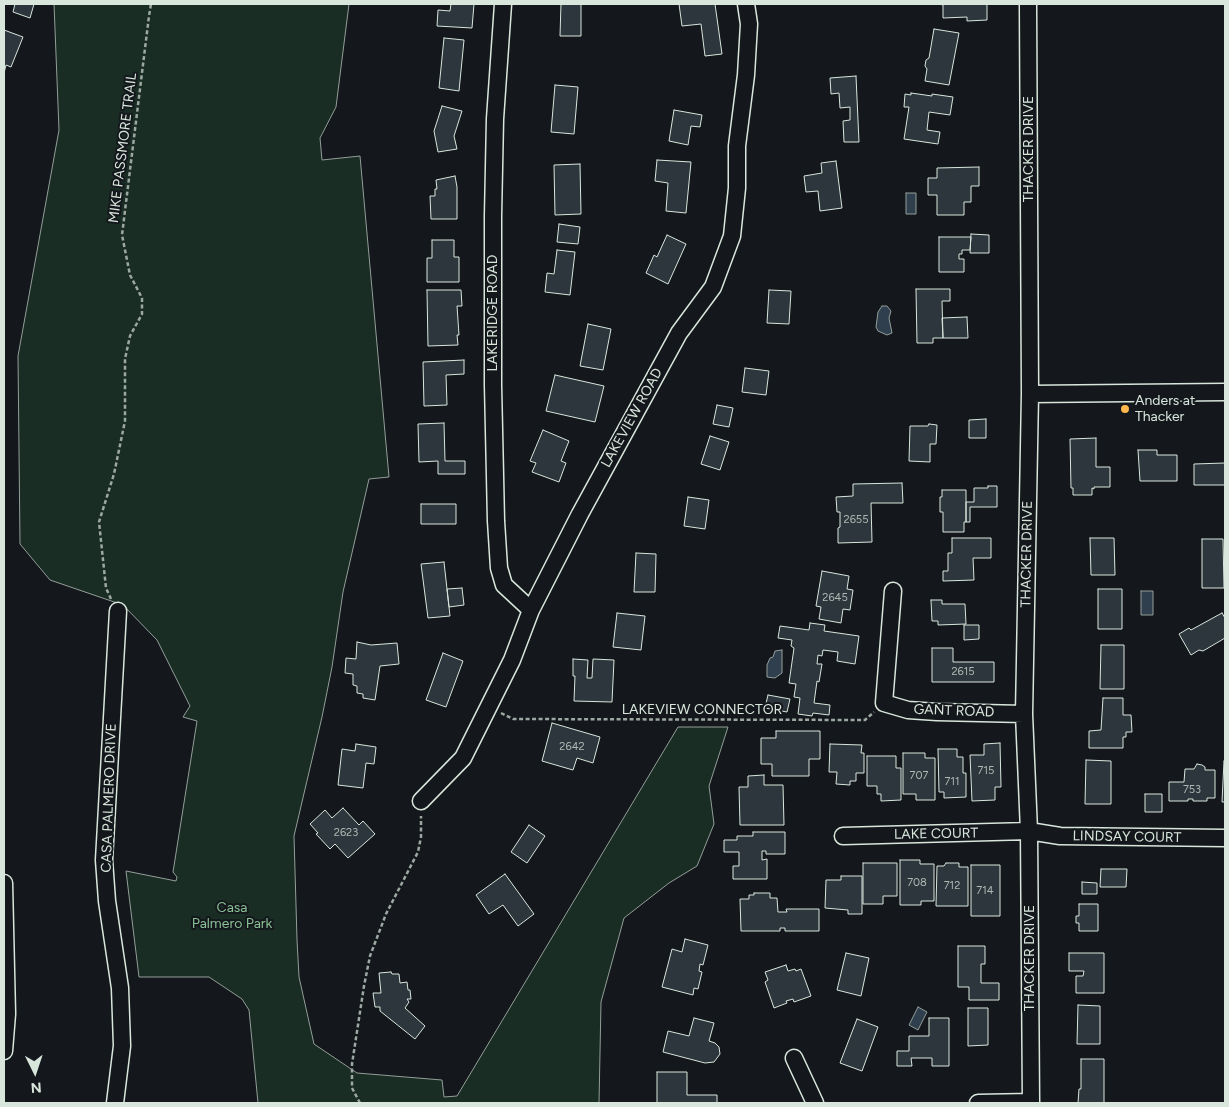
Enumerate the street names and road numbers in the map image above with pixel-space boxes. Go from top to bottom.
street label: MIKE PASSMORE TRAIL [105,72,141,224]
street label: THACKER DRIVE [1021,96,1037,202]
street label: LAKERIDGE ROAD [485,255,501,371]
street label: LAKEVIEW ROAD [598,365,666,471]
street label: THACKER DRIVE [1018,500,1036,608]
street label: GANT ROAD [913,701,995,721]
street label: LAKEVIEW CONNECTOR [622,702,782,718]
street label: CASA PALMERO DRIVE [98,723,120,873]
street label: LAKE COURT [894,825,978,843]
street label: LINDSAY COURT [1073,828,1181,846]
street label: THACKER DRIVE [1022,905,1038,1011]

